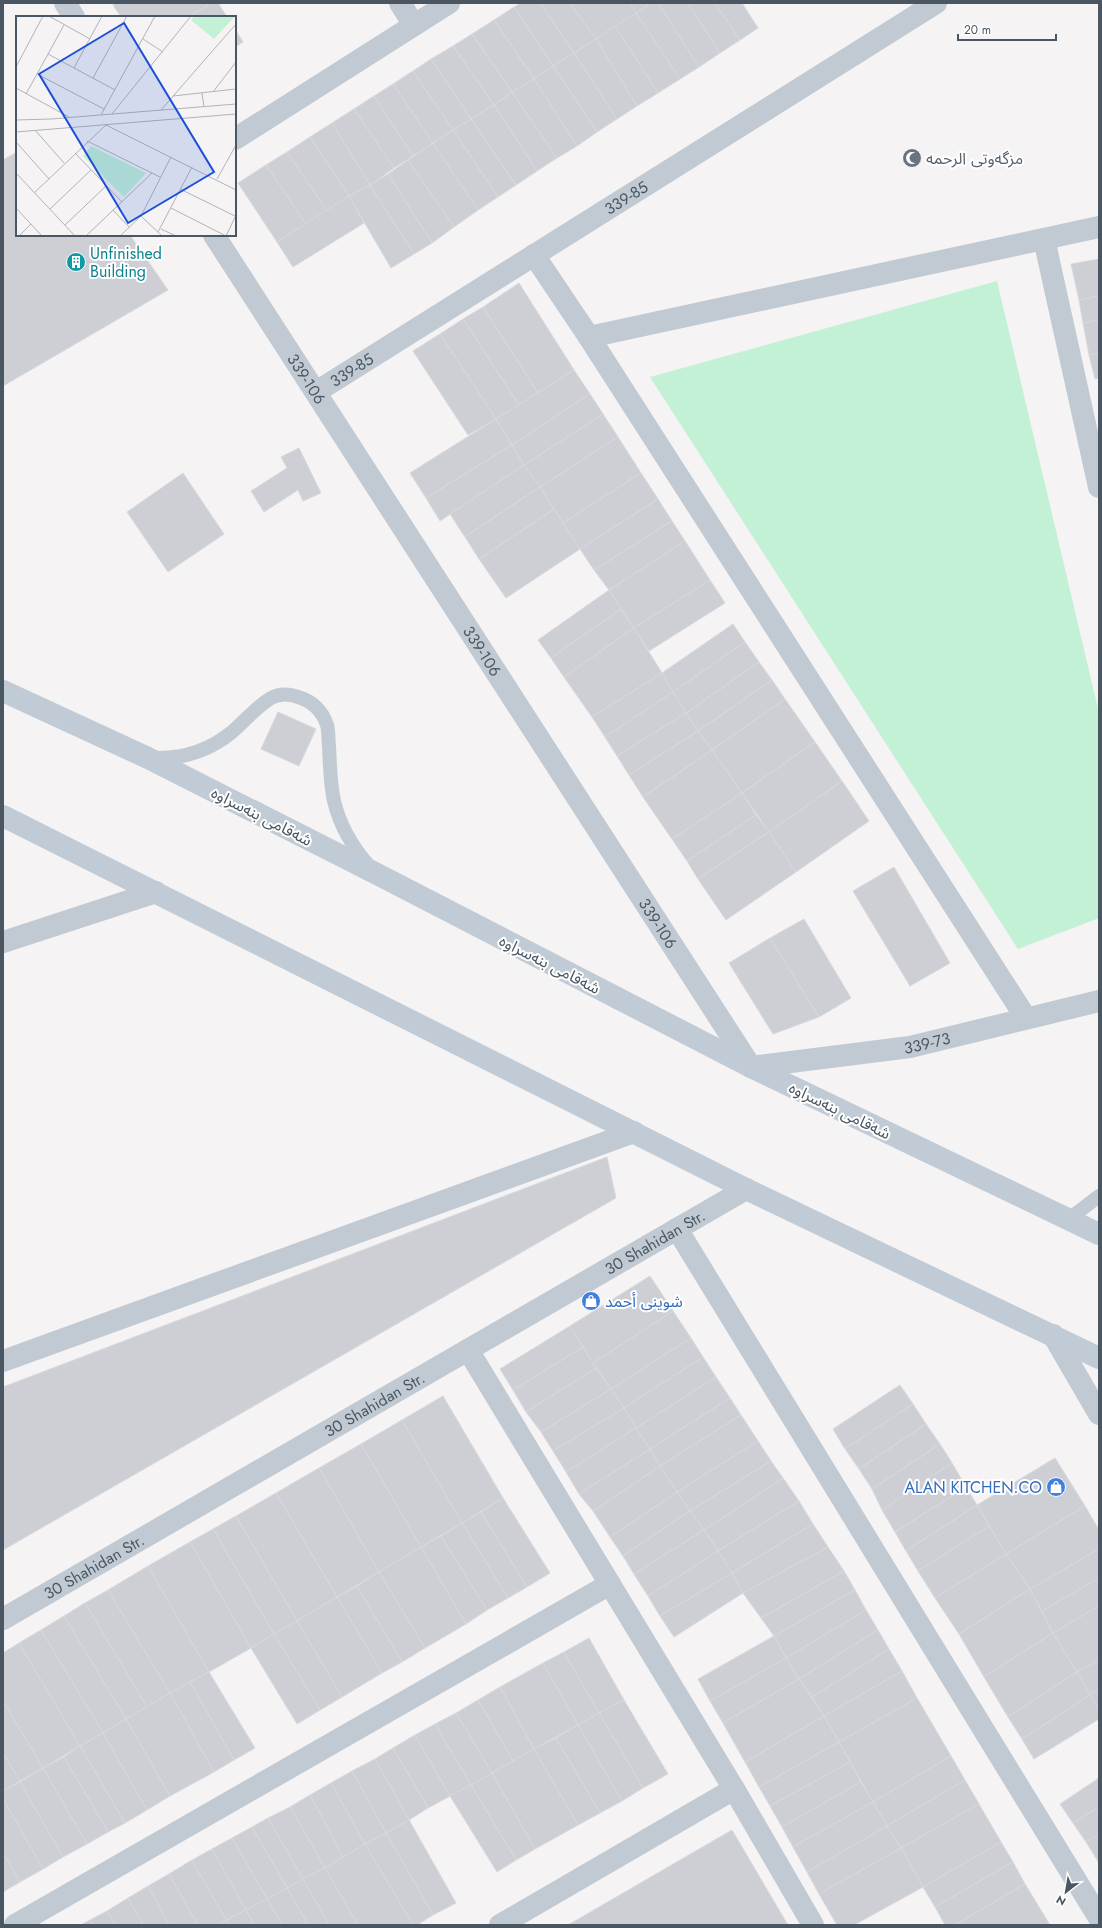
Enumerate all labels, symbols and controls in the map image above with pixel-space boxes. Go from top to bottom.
inset map [16,16,236,236]
scale bar [958,16,1056,42]
text: 20 m [964,21,991,39]
mosque icon: مزگەوتی الرحمە [901,147,923,169]
place label: مزگەوتی الرحمە [926,147,1023,170]
street label: 339-85 [600,175,653,220]
place label: Unfinished Building [90,242,162,283]
building icon: Unfinished Building [65,251,87,273]
street label: 339-85 [325,348,378,393]
street label: 339-106 [281,349,331,409]
street label: 339-106 [457,621,507,681]
street label: شەقامی بنەسراوە [207,781,316,852]
street label: 339-106 [633,894,683,953]
street label: شەقامی بنەسراوە [495,929,604,1000]
street label: 339-73 [903,1027,953,1060]
street label: شەقامی بنەسراوە [785,1076,895,1145]
street label: 30 Shahidan Str. [600,1204,709,1280]
shop icon: شوینی أحمد [580,1290,602,1312]
place label: شوینی أحمد [605,1290,683,1313]
street label: 30 Shahidan Str. [320,1366,429,1443]
place label: ALAN KITCHEN.CO [904,1476,1042,1499]
shop icon: ALAN KITCHEN.CO [1045,1476,1067,1498]
street label: 30 Shahidan Str. [40,1529,149,1605]
north arrow [1046,1872,1086,1912]
text: N [1053,1891,1069,1910]

